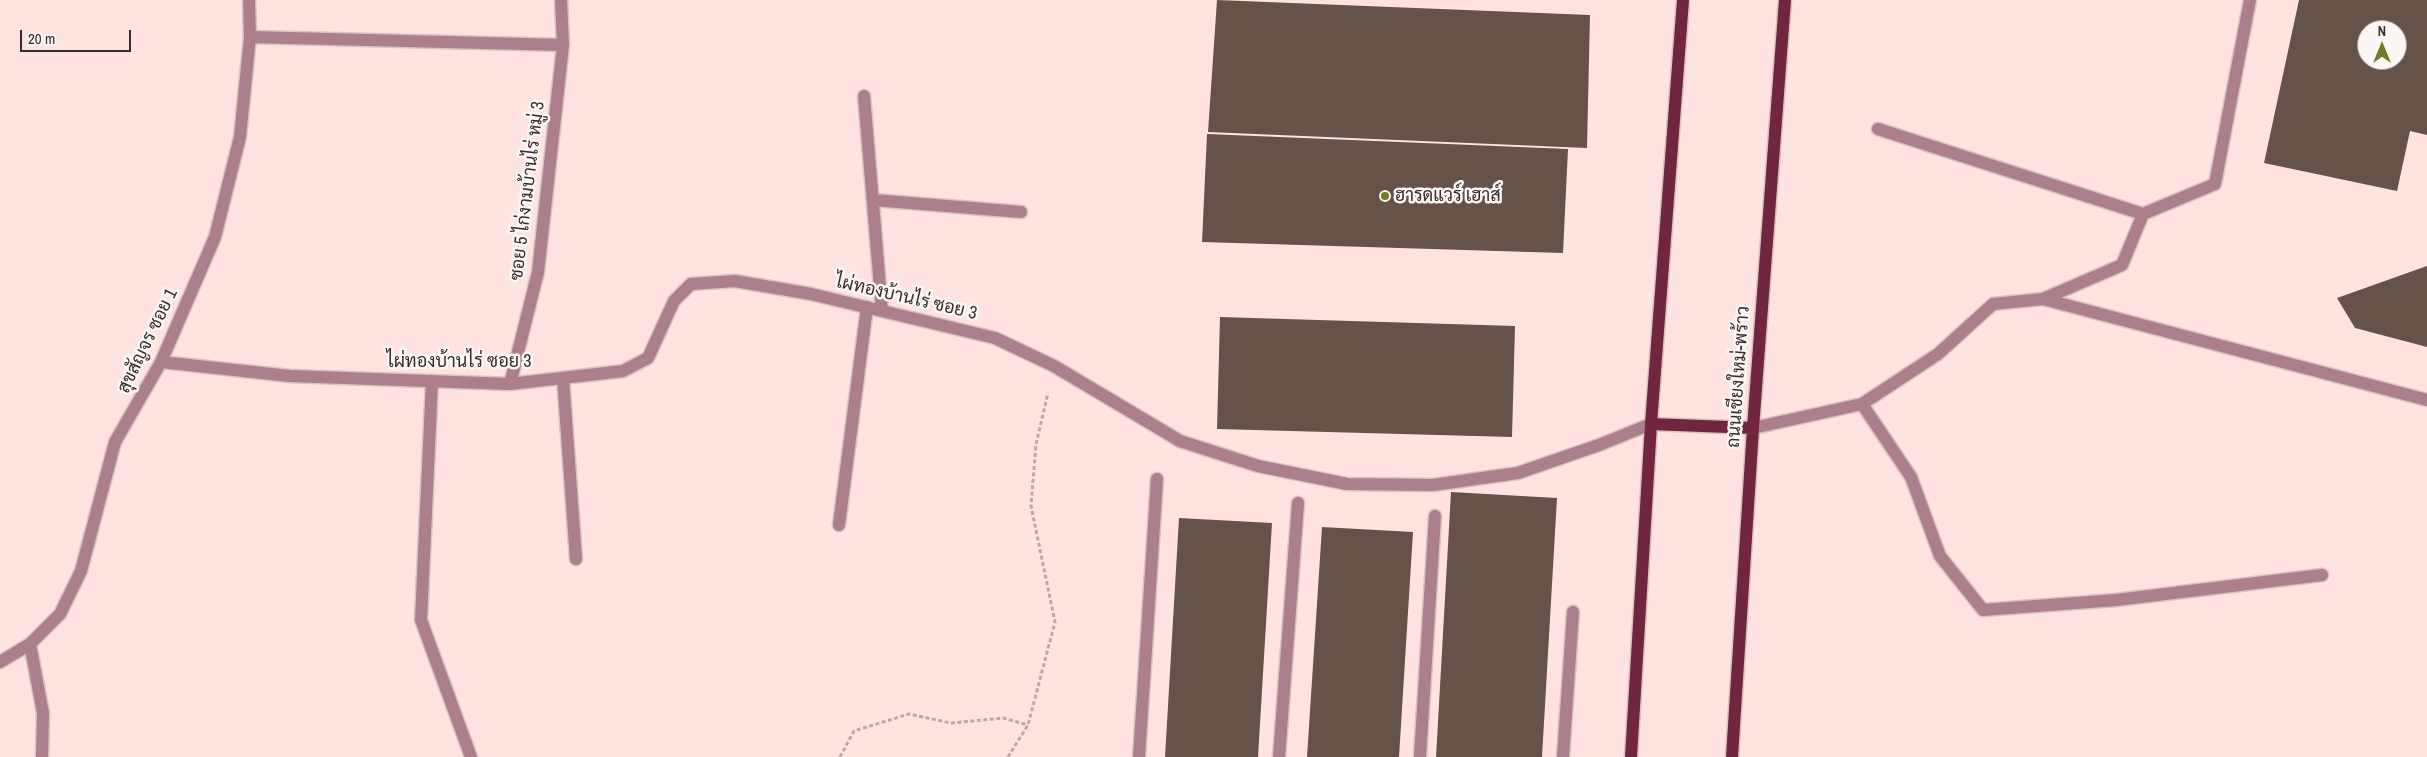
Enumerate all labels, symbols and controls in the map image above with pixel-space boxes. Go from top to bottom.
scale bar [22,20,134,52]
north arrow [2357,20,2407,70]
text: N [2378,22,2386,40]
text: 20 m [28,28,55,49]
street label: ซอย 5 ไก่งามบ้านไร่ หมู่ 3 [506,100,550,282]
place label: ฮารดแวร์ เฮาส์ [1395,185,1501,207]
marker: ฮารดแวร์ เฮาส์ [1379,190,1391,202]
street label: ไผ่ทองบ้านไร่ ซอย 3 [833,271,979,325]
street label: สุขสัญจร ซอย 1 [113,285,183,397]
street label: ถนนเชียงใหม่-พร้าว [1723,305,1755,449]
street label: ไผ่ทองบ้านไร่ ซอย 3 [387,351,531,373]

